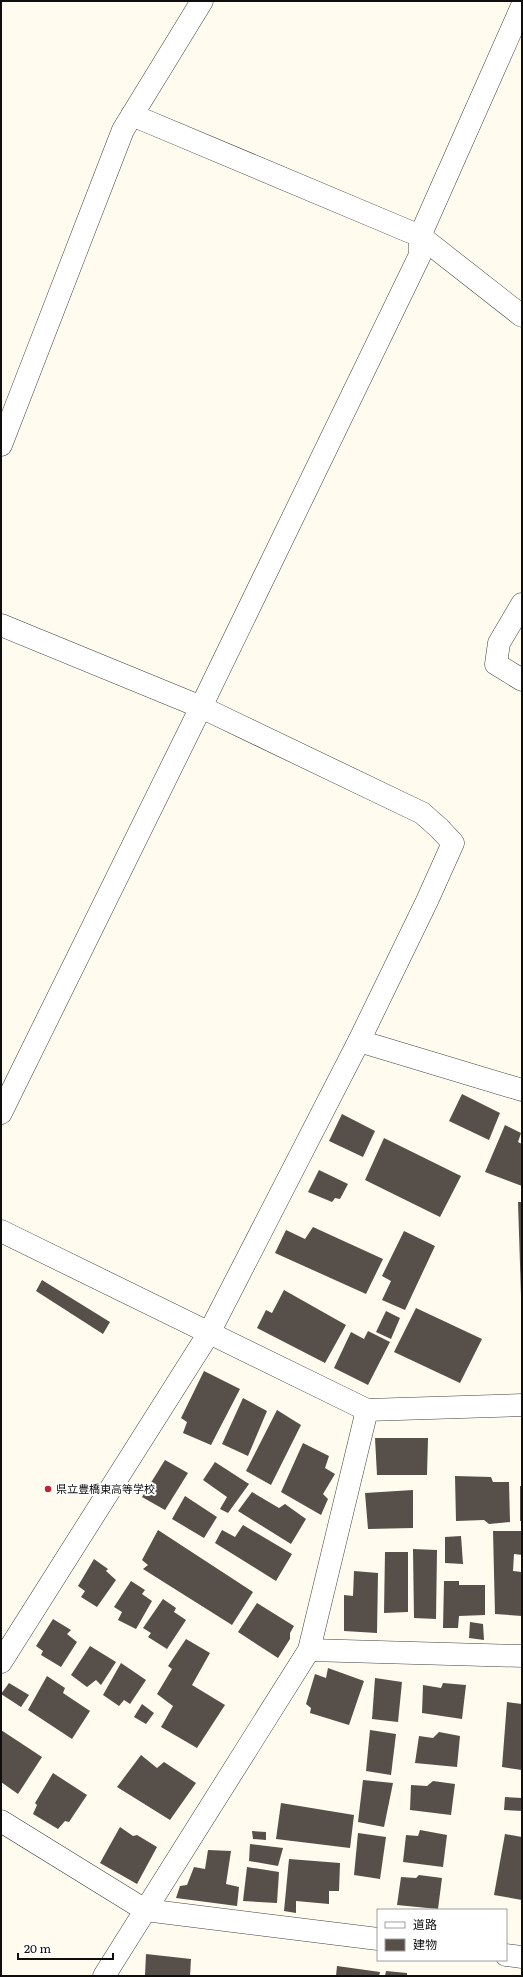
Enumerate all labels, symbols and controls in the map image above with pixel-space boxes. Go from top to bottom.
place label: 県立豊橋東高等学校 [56,1480,155,1496]
marker: 県立豊橋東高等学校 [43,1484,53,1494]
legend [377,1909,507,1961]
text: 道路 [413,1915,437,1933]
scale bar [18,1935,113,1961]
text: 建物 [413,1935,437,1953]
text: 20 m [24,1939,51,1957]

